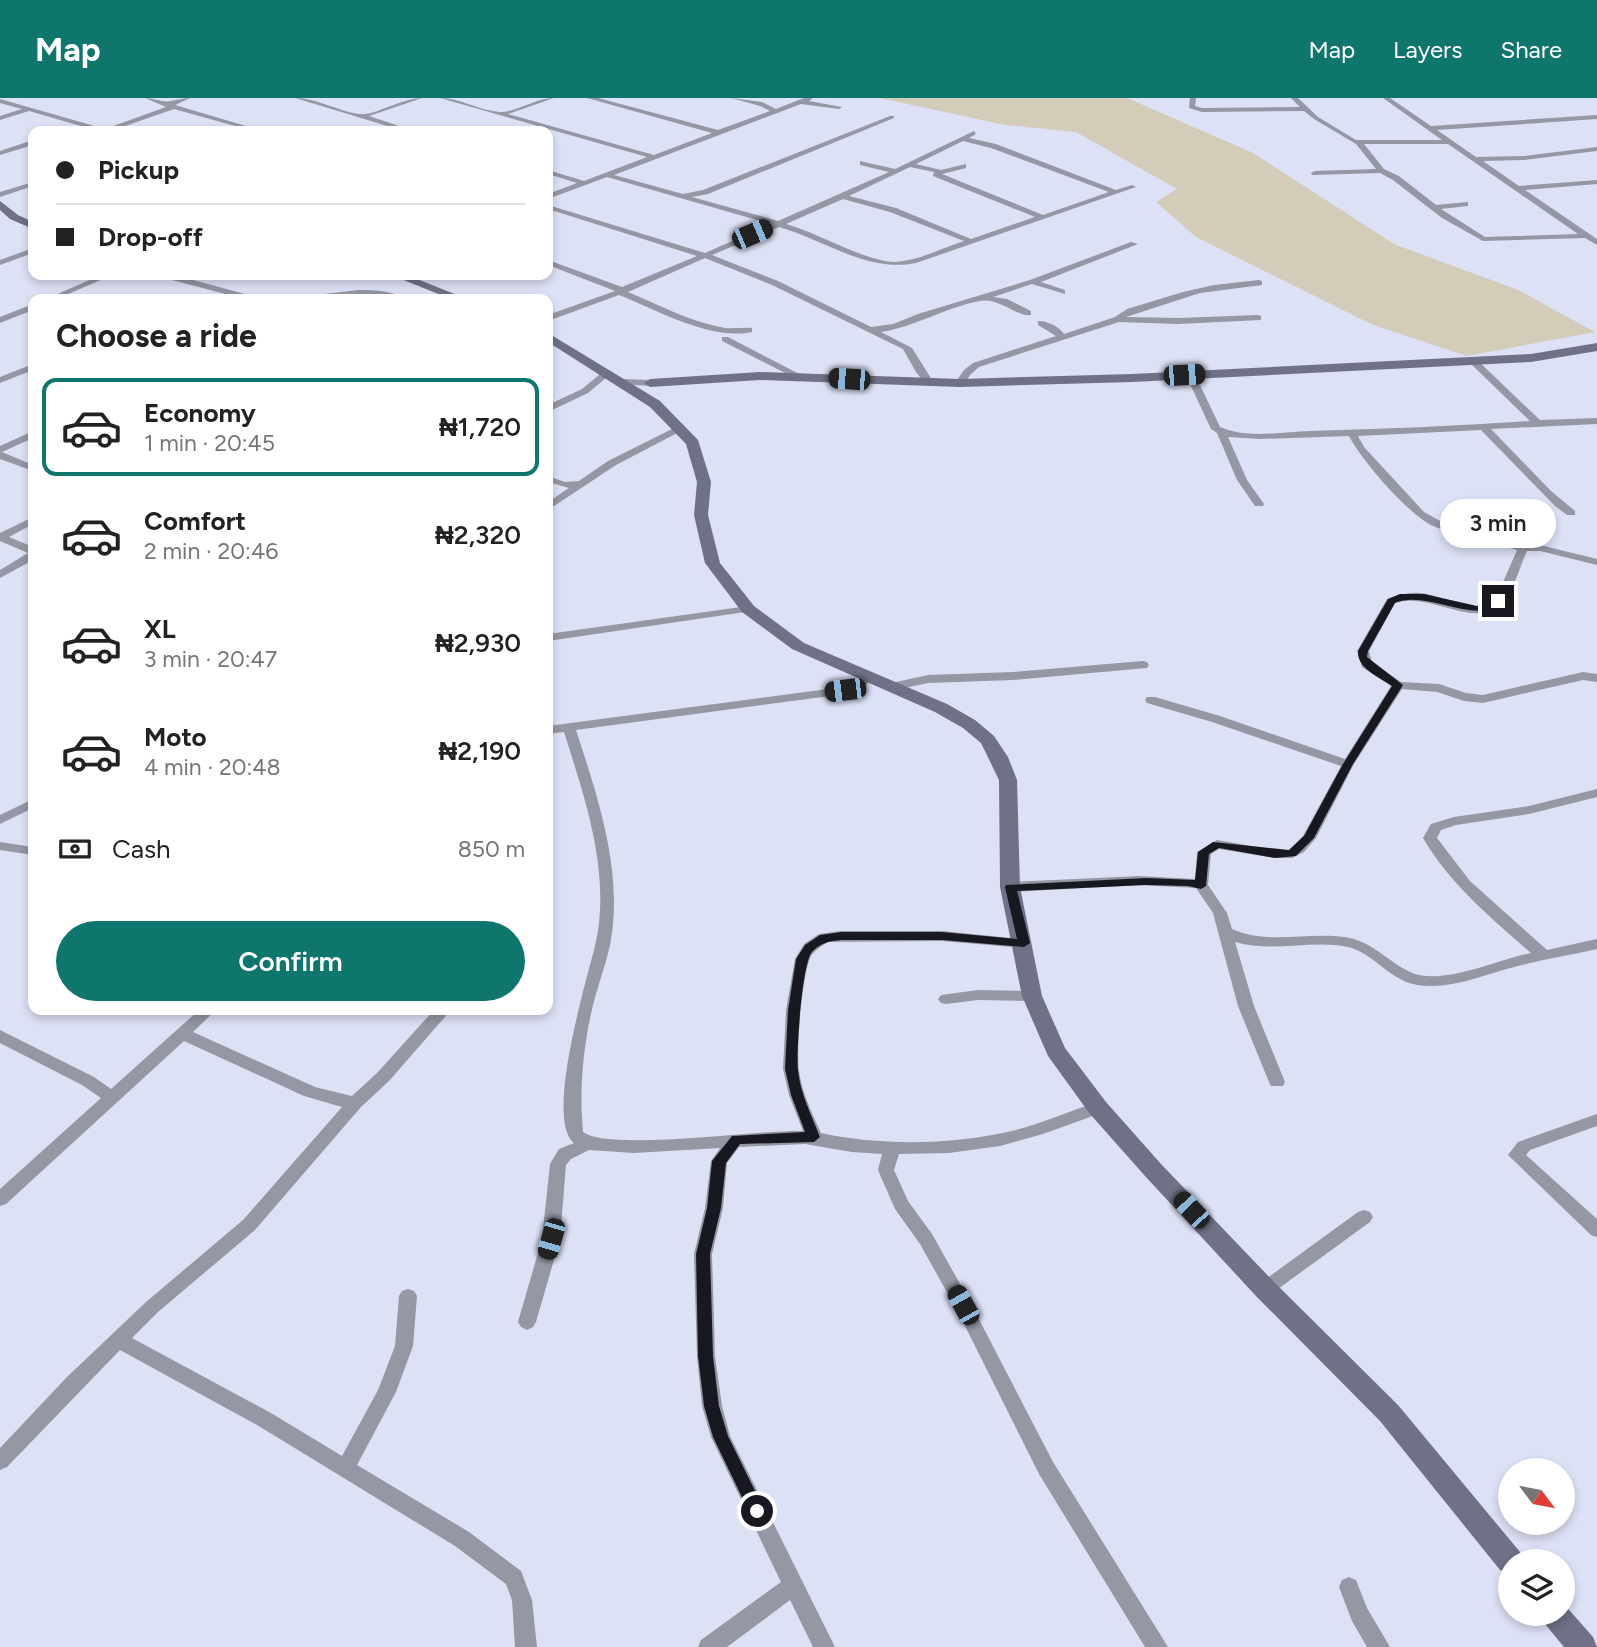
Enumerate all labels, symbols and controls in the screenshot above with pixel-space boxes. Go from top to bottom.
text: Map [35,30,101,69]
text: Map [1308,35,1355,64]
text: Layers [1393,35,1462,64]
text: Share [1500,35,1562,64]
text: Pickup [98,154,179,186]
car [729,216,776,252]
text: Drop-off [98,221,203,253]
text: Choose a ride [56,317,257,355]
car [1163,363,1206,387]
car [828,367,871,391]
icon: car [60,396,123,459]
text: Economy [144,397,256,429]
text: ₦1,720 [439,411,521,443]
text: 1 min · 20:45 [144,429,275,457]
callout: 3 min [1440,500,1556,548]
icon: car [60,504,123,567]
text: Comfort [144,505,246,537]
text: 3 min [1470,509,1526,537]
text: ₦2,320 [435,519,521,551]
text: 2 min · 20:46 [144,537,278,565]
route end [1482,585,1514,617]
icon: car [60,612,123,675]
text: XL [144,613,176,645]
text: ₦2,930 [435,627,521,659]
text: 3 min · 20:47 [144,645,277,673]
car [823,677,868,703]
icon: car [60,720,123,783]
text: Moto [144,721,207,753]
text: ₦2,190 [438,735,521,767]
text: 4 min · 20:48 [144,753,281,781]
icon: cash [56,830,94,868]
text: Cash [112,833,171,865]
text: 850 m [458,835,525,863]
button: Confirm [56,921,525,1001]
car [1169,1187,1214,1233]
car [536,1216,567,1262]
car [944,1282,983,1328]
north arrow [1498,1458,1575,1535]
map controls [1498,1458,1575,1626]
route start [741,1495,773,1527]
button: layers [1498,1549,1575,1626]

